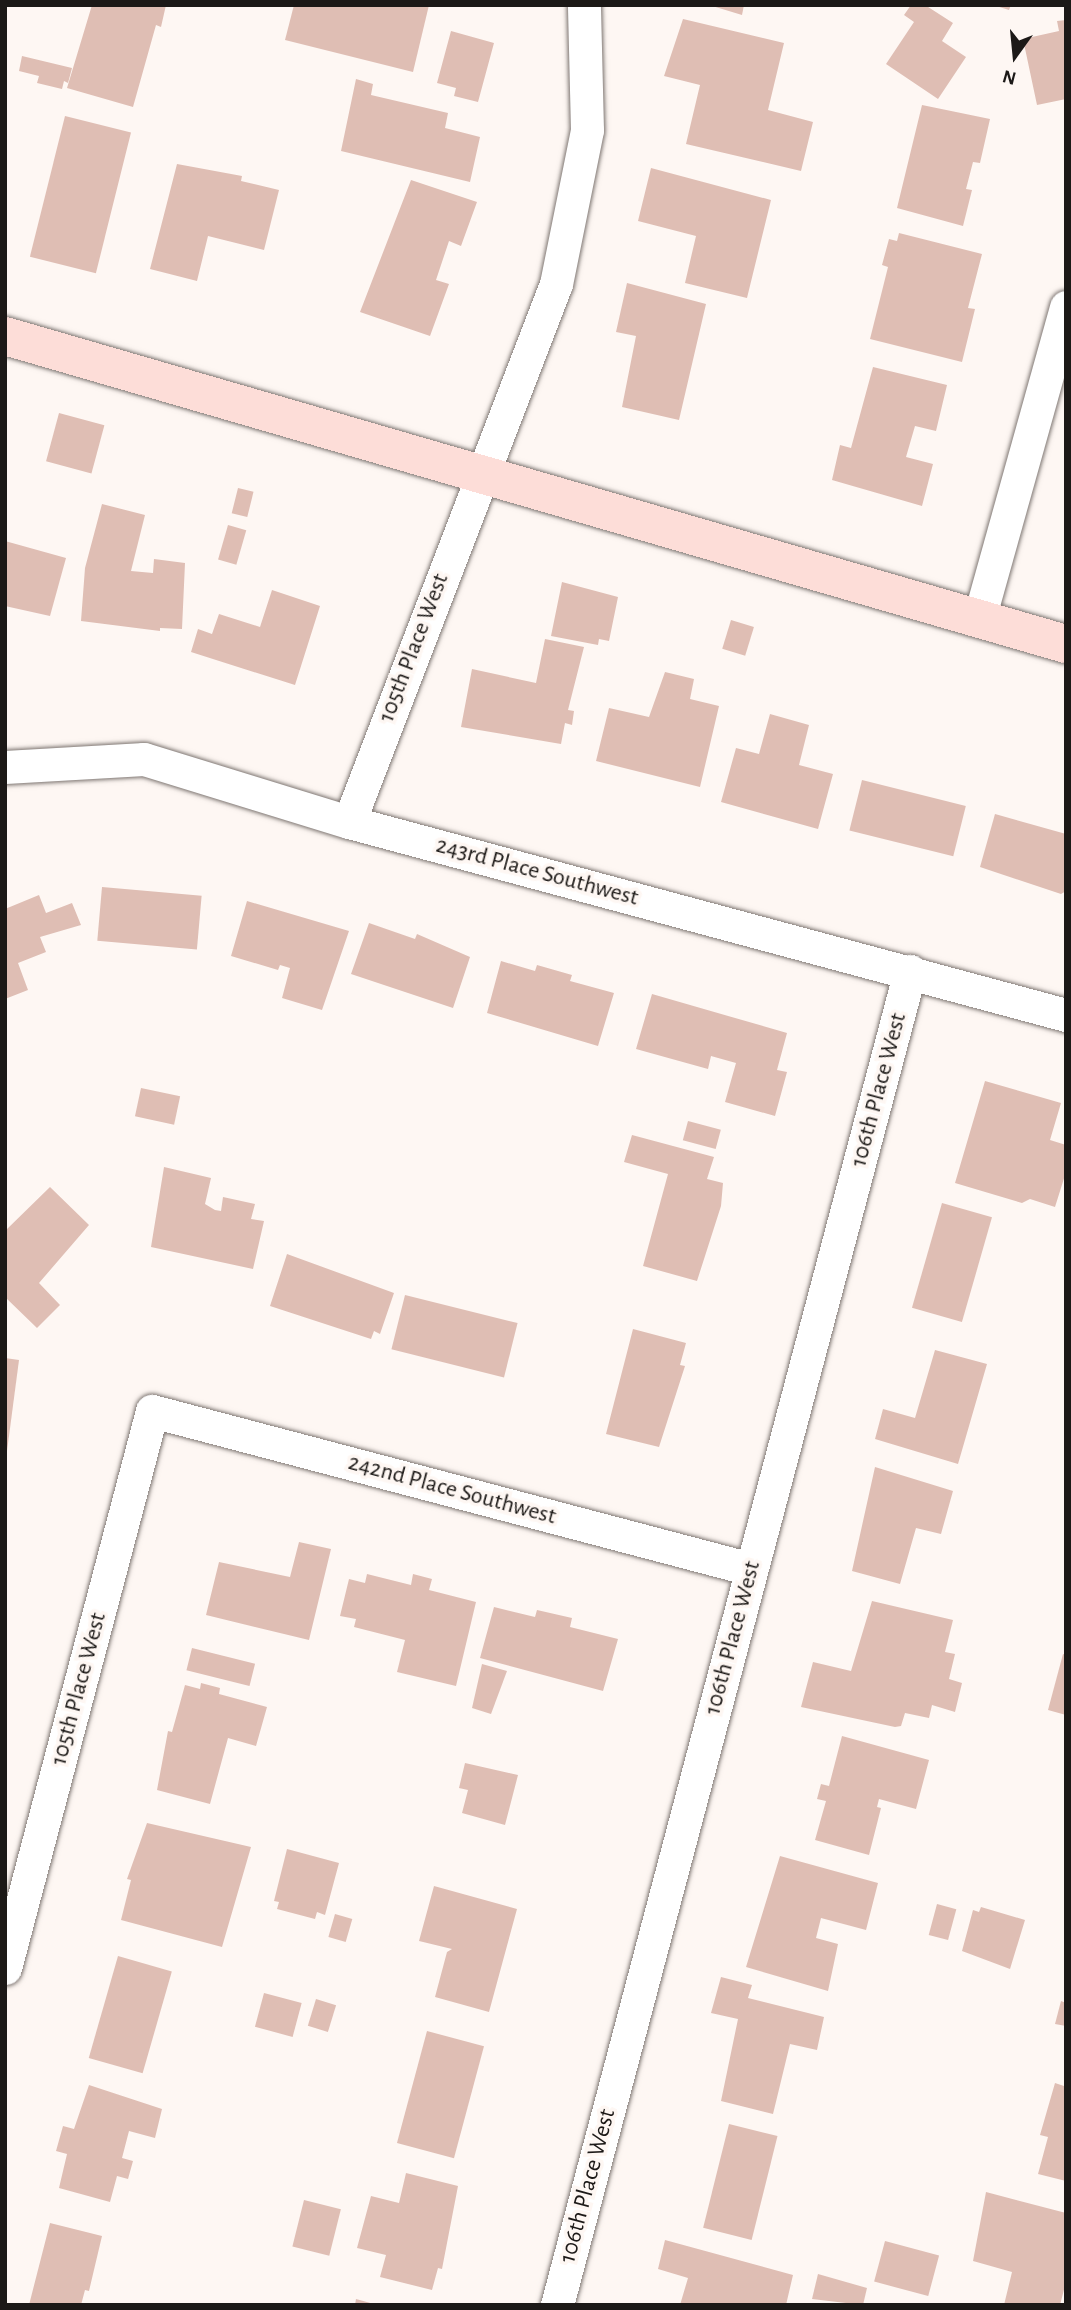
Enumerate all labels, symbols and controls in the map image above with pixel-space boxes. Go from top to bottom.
north arrow [980,21,1050,91]
text: N [1001,66,1018,88]
street label: 105th Place West [372,570,456,726]
street label: 243rd Place Southwest [433,831,641,913]
street label: 106th Place West [845,1010,913,1170]
street label: 242nd Place Southwest [345,1448,559,1532]
street label: 106th Place West [699,1558,767,1718]
street label: 105th Place West [45,1610,113,1768]
street label: 106th Place West [554,2106,622,2266]

